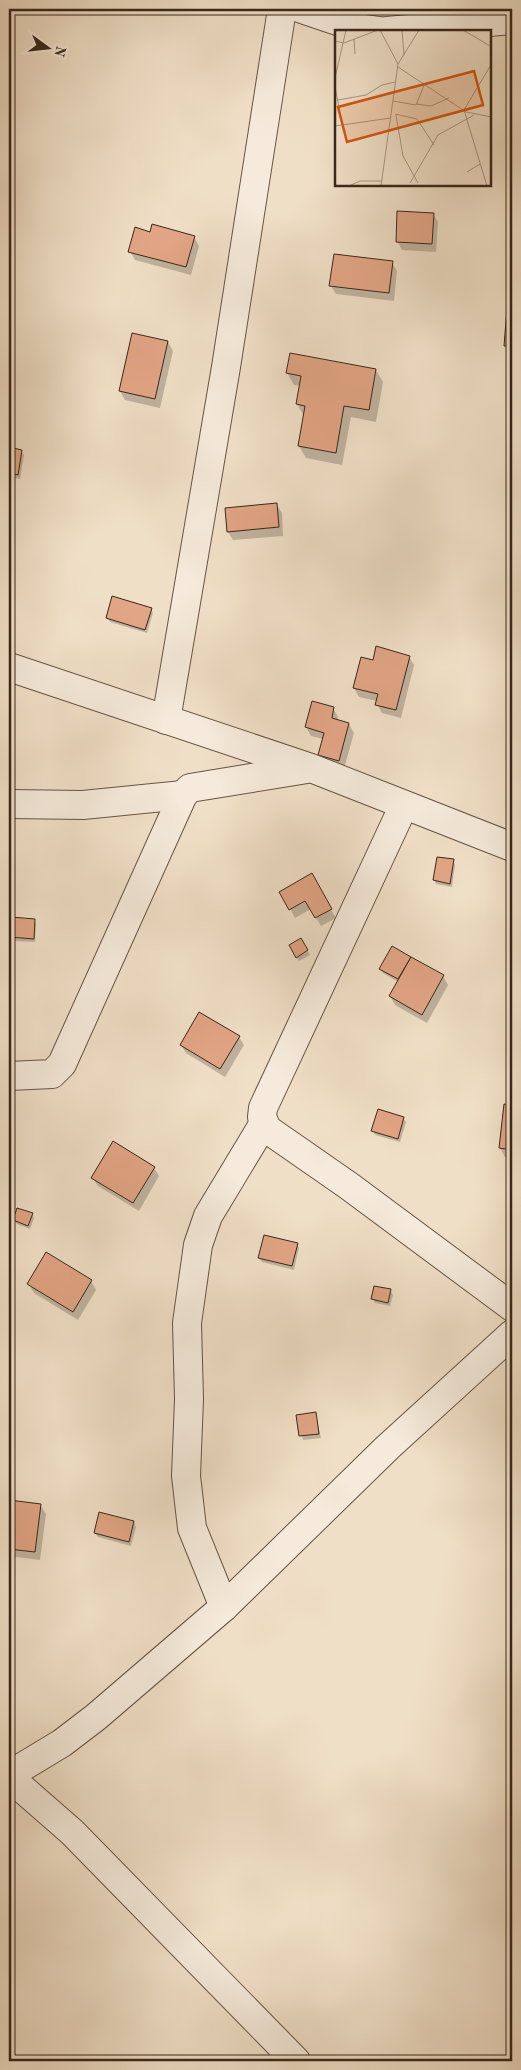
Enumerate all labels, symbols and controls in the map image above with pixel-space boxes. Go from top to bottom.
north arrow [22,22,72,72]
inset map [335,30,491,186]
text: N [51,44,68,58]

